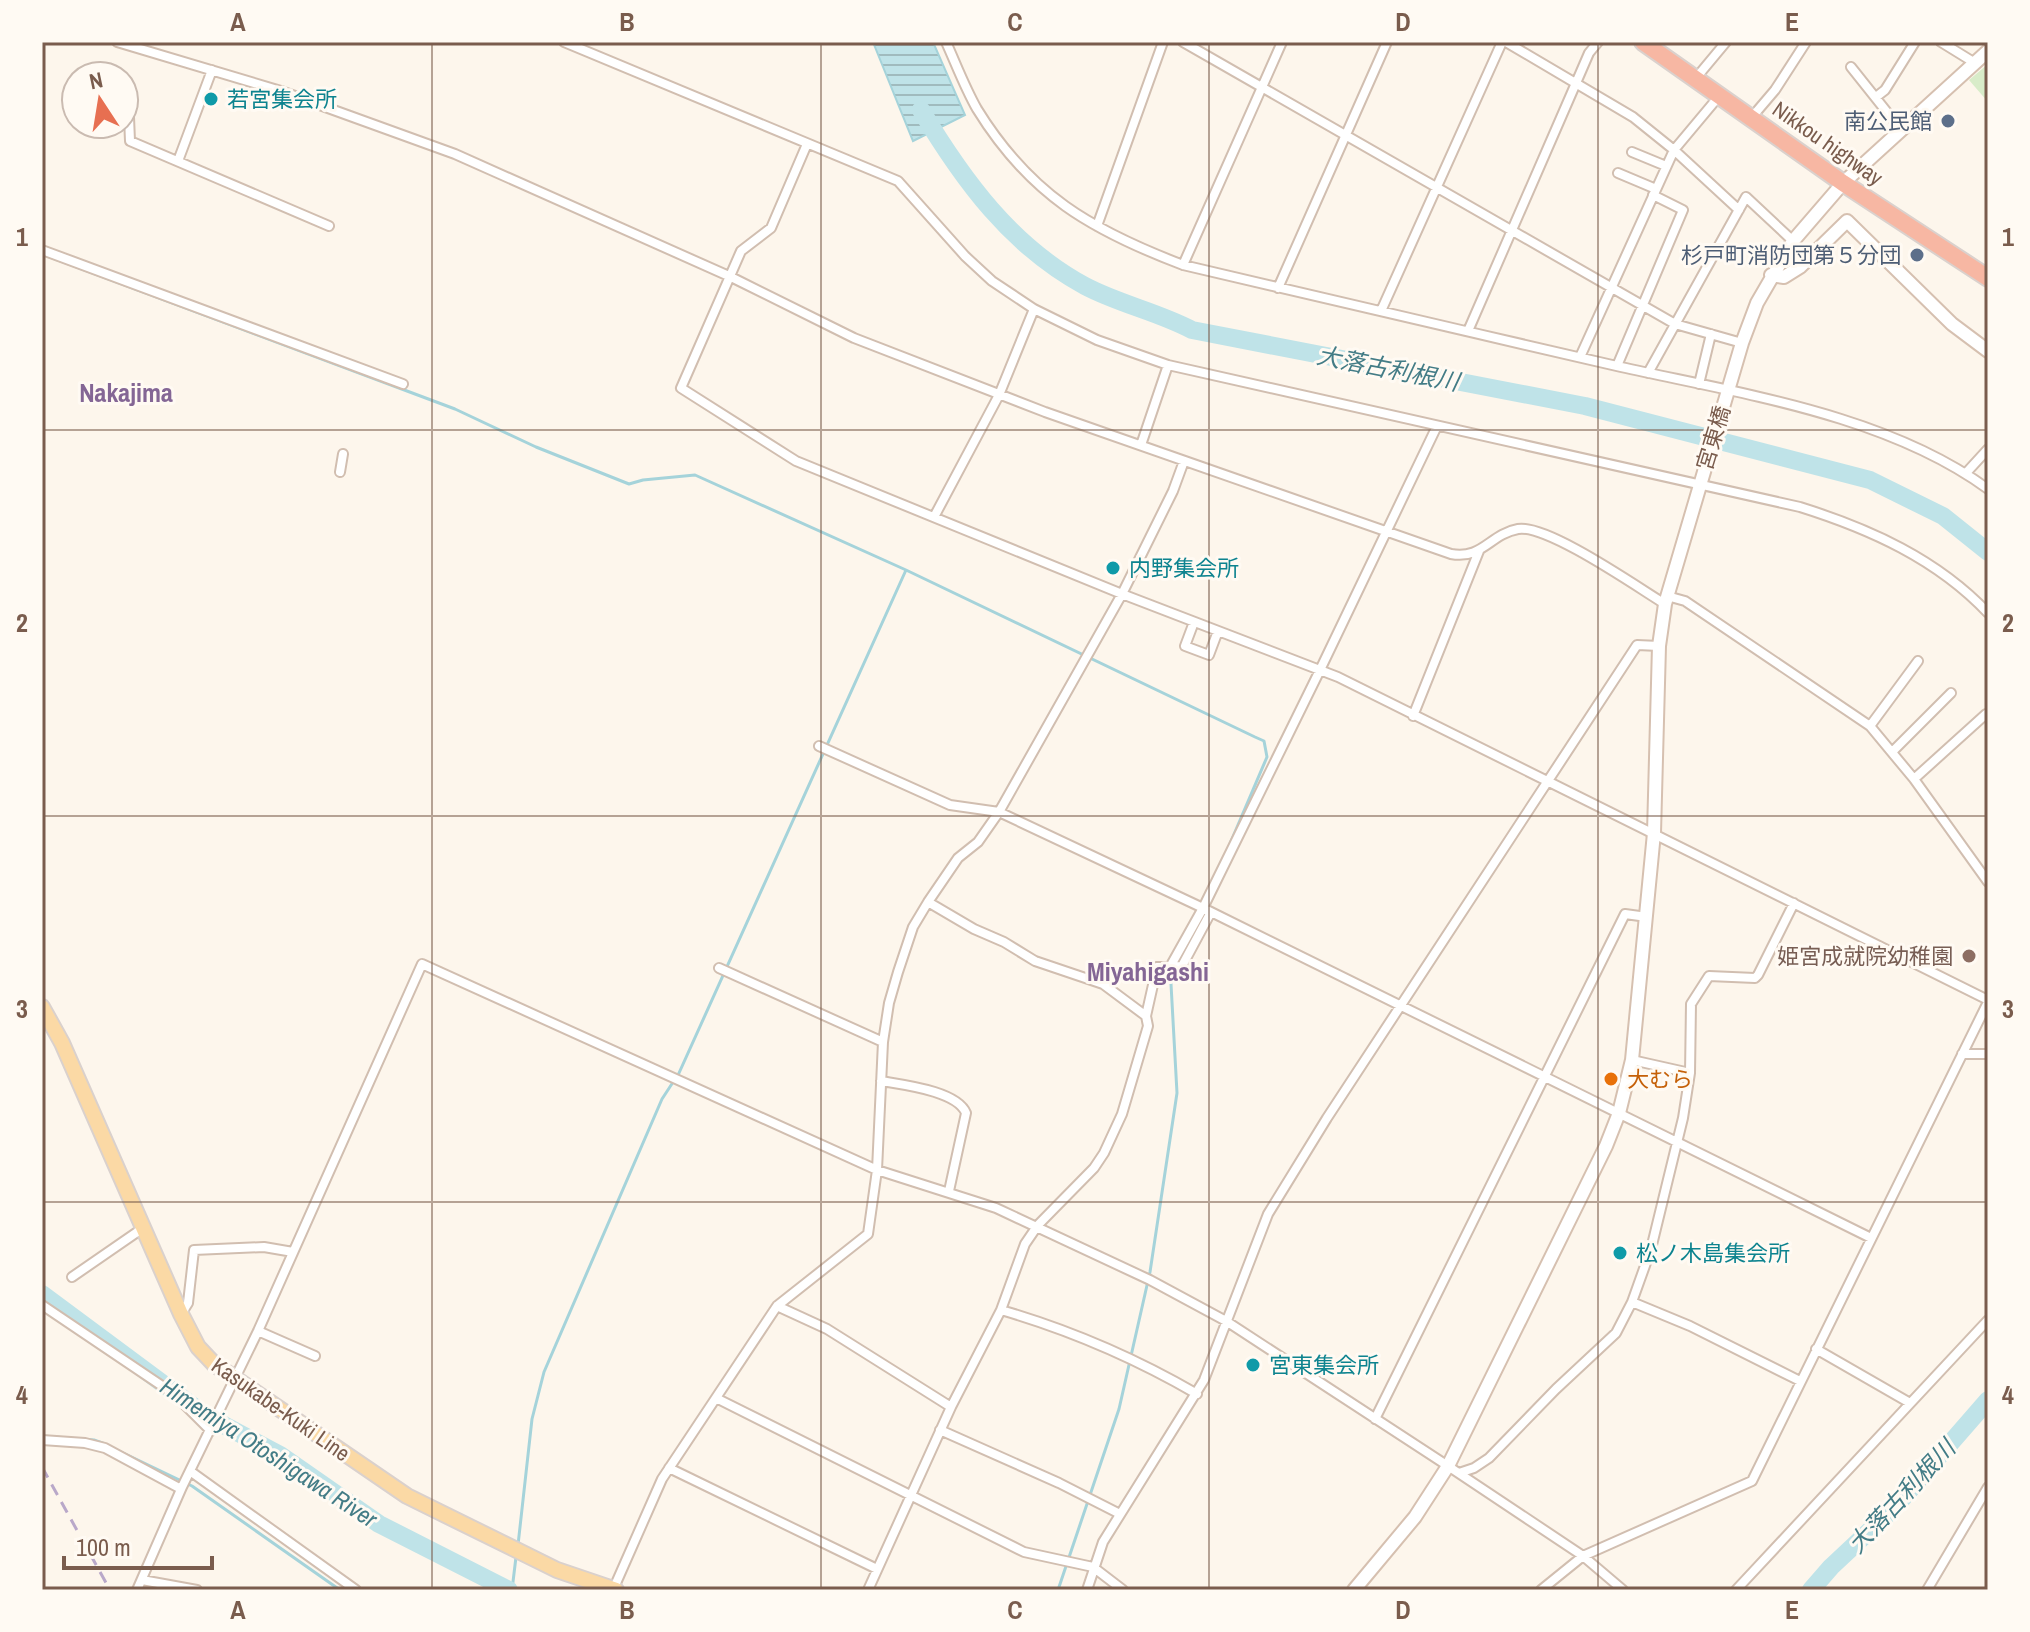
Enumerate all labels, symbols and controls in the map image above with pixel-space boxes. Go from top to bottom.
text: A [230,4,246,39]
text: B [619,4,635,39]
text: C [1007,4,1023,39]
text: D [1395,4,1411,39]
text: E [1785,4,1799,39]
north arrow [60,60,140,140]
text: N [86,64,105,96]
place label: 若宮集会所 [227,84,337,114]
marker: 若宮集会所 [202,90,220,108]
street label: Nikkou highway [1767,94,1889,192]
place label: 南公民館 [1844,106,1932,136]
marker: 南公民館 [1939,112,1957,130]
text: 1 [16,219,28,254]
text: 1 [2002,219,2014,254]
place label: 杉戸町消防団第５分団 [1681,240,1901,270]
marker: 杉戸町消防団第５分団 [1908,246,1926,264]
water label: 大落古利根川 [1314,339,1465,398]
district label: Nakajima [79,375,173,410]
street label: 宮東橋 [1689,402,1737,474]
place label: 内野集会所 [1129,553,1239,583]
marker: 内野集会所 [1104,559,1122,577]
text: 2 [16,605,28,640]
text: 2 [2002,605,2014,640]
place label: 姫宮成就院幼稚園 [1777,941,1953,971]
marker: 姫宮成就院幼稚園 [1960,947,1978,965]
district label: Miyahigashi [1087,954,1209,989]
text: 3 [16,991,28,1026]
text: 3 [2002,991,2014,1026]
place label: 大むら [1627,1064,1693,1094]
marker: 大むら [1602,1070,1620,1088]
place label: 松ノ木島集会所 [1636,1238,1790,1268]
marker: 松ノ木島集会所 [1611,1244,1629,1262]
street label: Kasukabe-Kuki Line [206,1350,356,1468]
place label: 宮東集会所 [1269,1350,1379,1380]
marker: 宮東集会所 [1244,1356,1262,1374]
water label: Himemiya Otoshigawa River [154,1370,385,1535]
text: 4 [16,1377,28,1412]
text: 4 [2002,1377,2014,1412]
water label: 大落古利根川 [1840,1430,1964,1560]
scale bar [64,1520,212,1570]
text: 100 m [76,1531,131,1563]
text: A [230,1592,246,1627]
text: B [619,1592,635,1627]
text: C [1007,1592,1023,1627]
text: D [1395,1592,1411,1627]
text: E [1785,1592,1799,1627]

